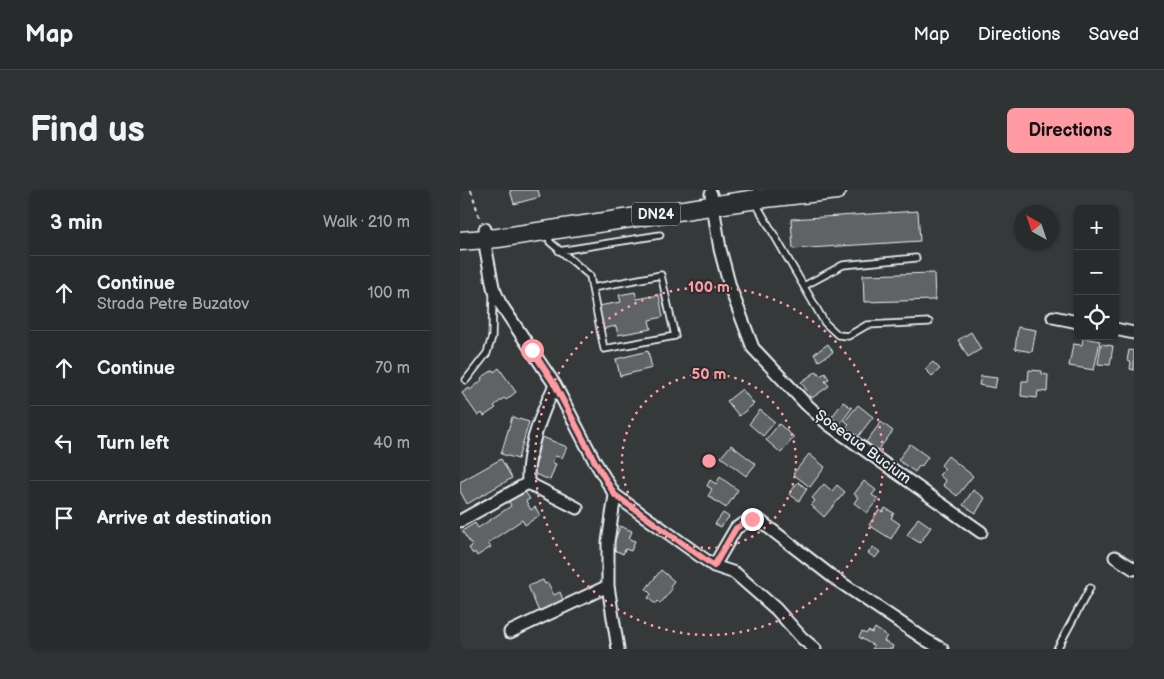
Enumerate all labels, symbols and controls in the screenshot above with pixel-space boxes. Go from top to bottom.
text: Map [25,20,73,49]
text: Map [914,24,950,45]
text: Directions [978,24,1060,45]
text: Saved [1088,24,1139,45]
button: Directions [1007,108,1134,153]
text: Find us [30,109,145,152]
road number: DN24 [632,202,680,226]
north arrow [1014,205,1059,250]
map controls [1074,205,1119,340]
button: + [1074,205,1119,250]
text: 3 min [50,210,103,235]
text: Walk · 210 m [323,213,410,232]
button: − [1074,250,1119,295]
text: Continue [97,272,175,295]
text: 100 m [688,278,730,297]
icon: ahead [50,279,78,307]
text: 100 m [367,284,410,303]
text: Strada Petre Buzatov [97,295,249,314]
button: locate [1074,295,1119,340]
route start [521,339,544,362]
icon: ahead [50,354,78,382]
text: Continue [97,357,175,380]
text: 70 m [375,359,410,378]
text: 50 m [692,365,727,384]
street label: Șoseaua Bucium [811,406,915,488]
icon: left [50,429,78,457]
text: Turn left [97,432,169,455]
text: 40 m [373,434,410,453]
centre of rings [700,452,718,470]
icon: arrive [50,504,78,532]
text: Arrive at destination [97,507,272,530]
route end [741,508,764,531]

